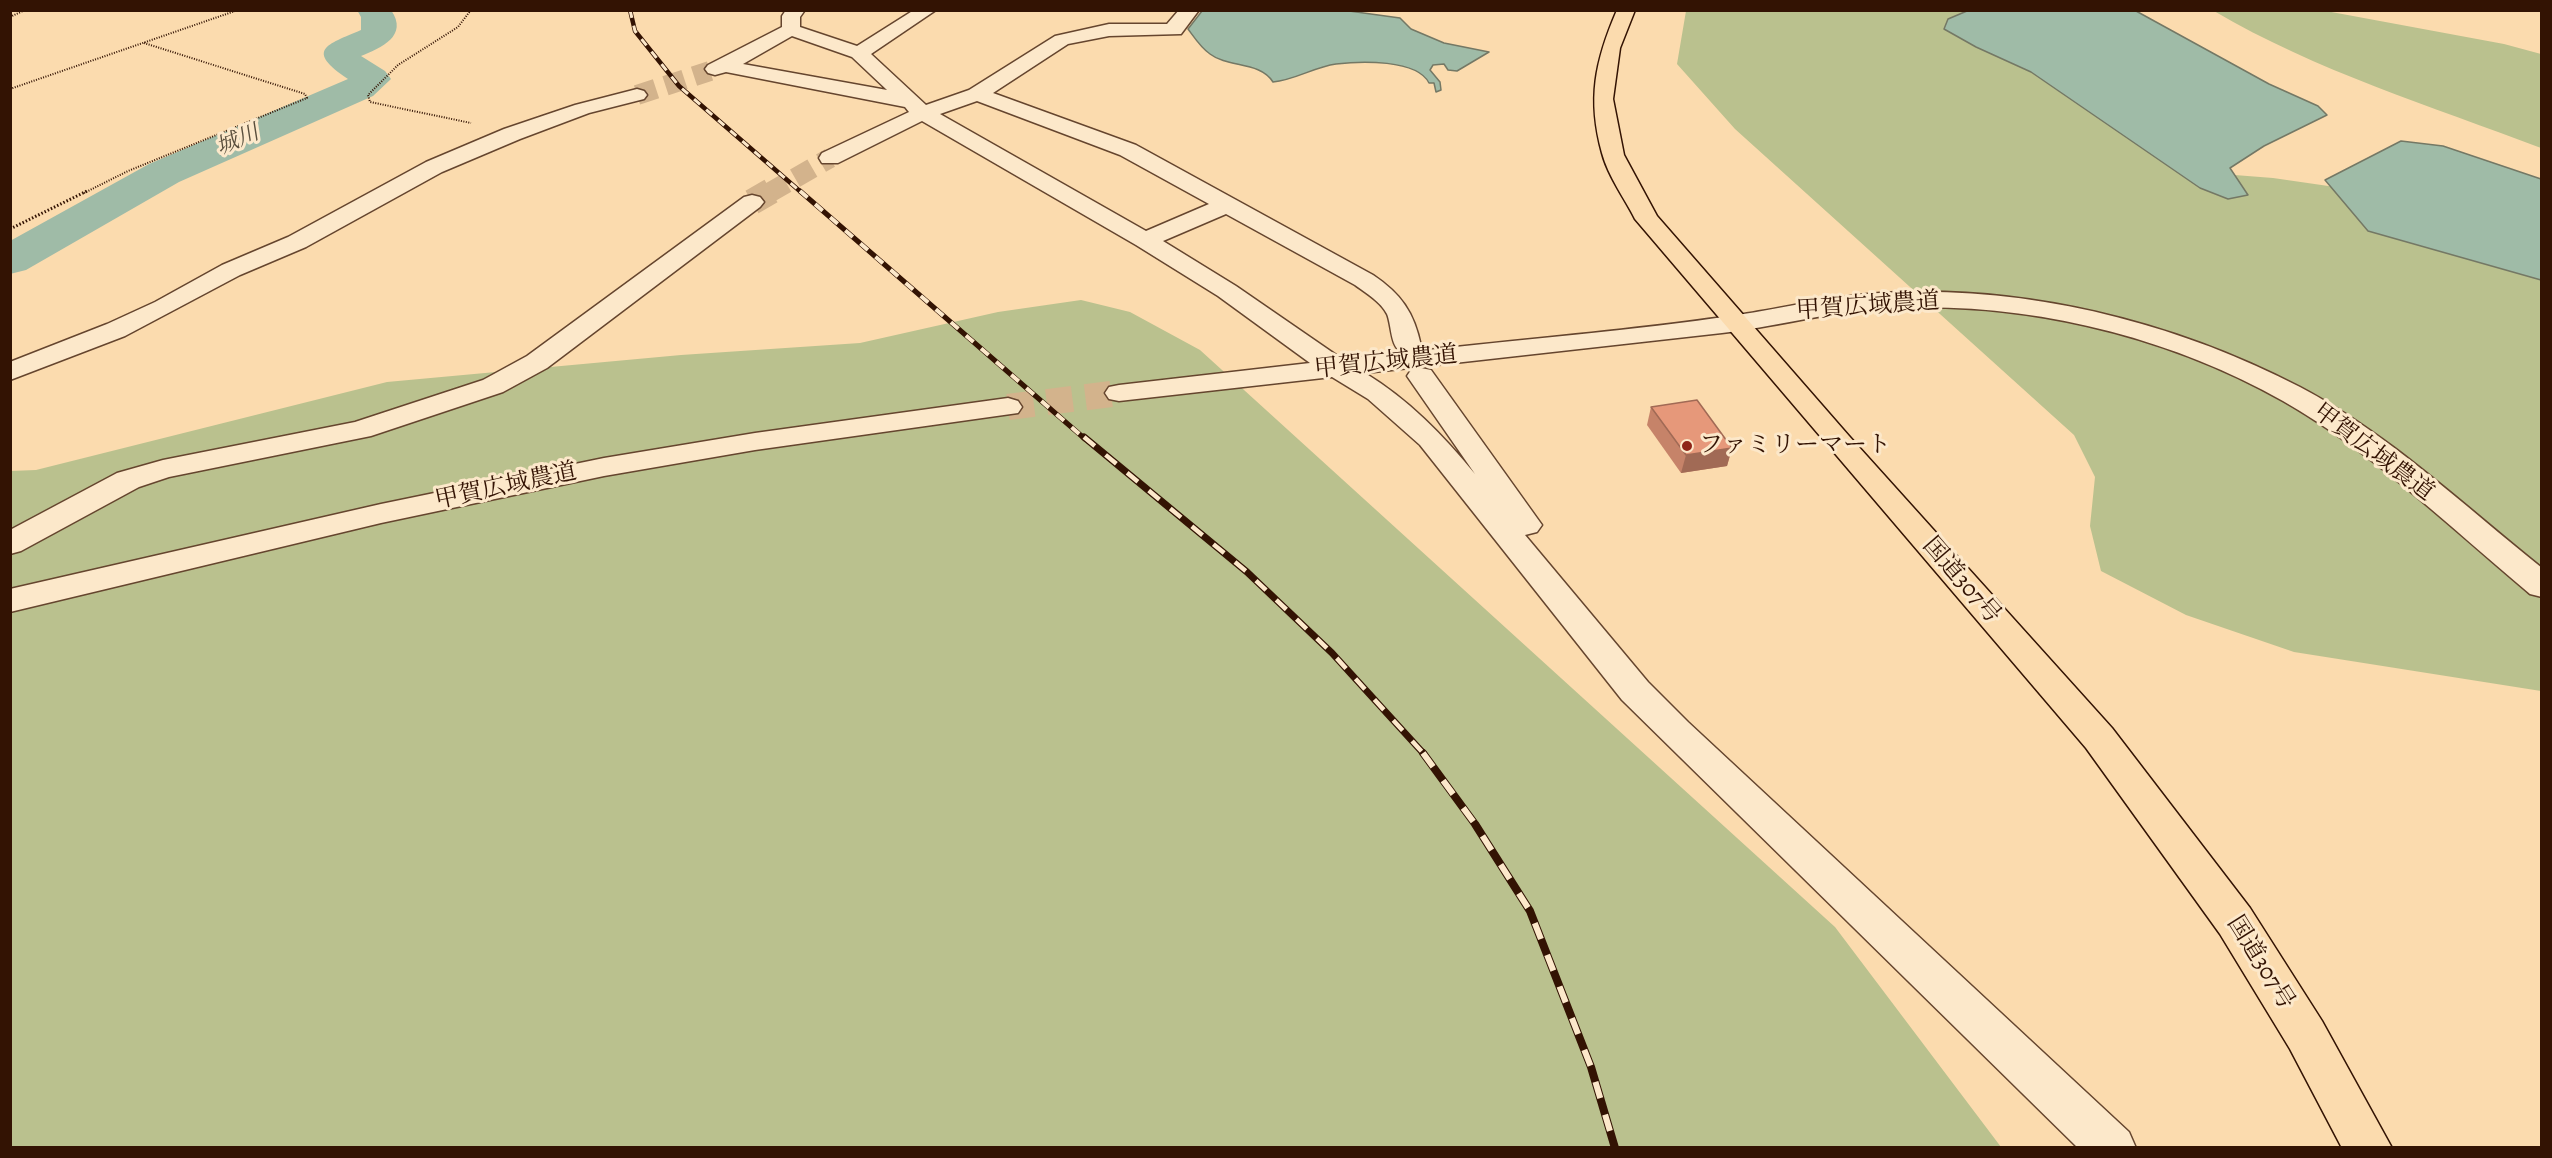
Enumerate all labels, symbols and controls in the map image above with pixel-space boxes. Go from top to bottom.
water label: 城川 [213,120,263,162]
street label: 甲賀広域農道 [1795,288,1941,326]
street label: 甲賀広域農道 [1313,341,1459,385]
street label: 甲賀広域農道 [2307,398,2439,508]
place label: ファミリーマート [1699,432,1891,460]
marker: ファミリーマート [1680,439,1694,453]
street label: 甲賀広域農道 [433,458,579,516]
street label: 国道307号 [1916,532,2006,630]
street label: 国道307号 [2220,911,2300,1015]

